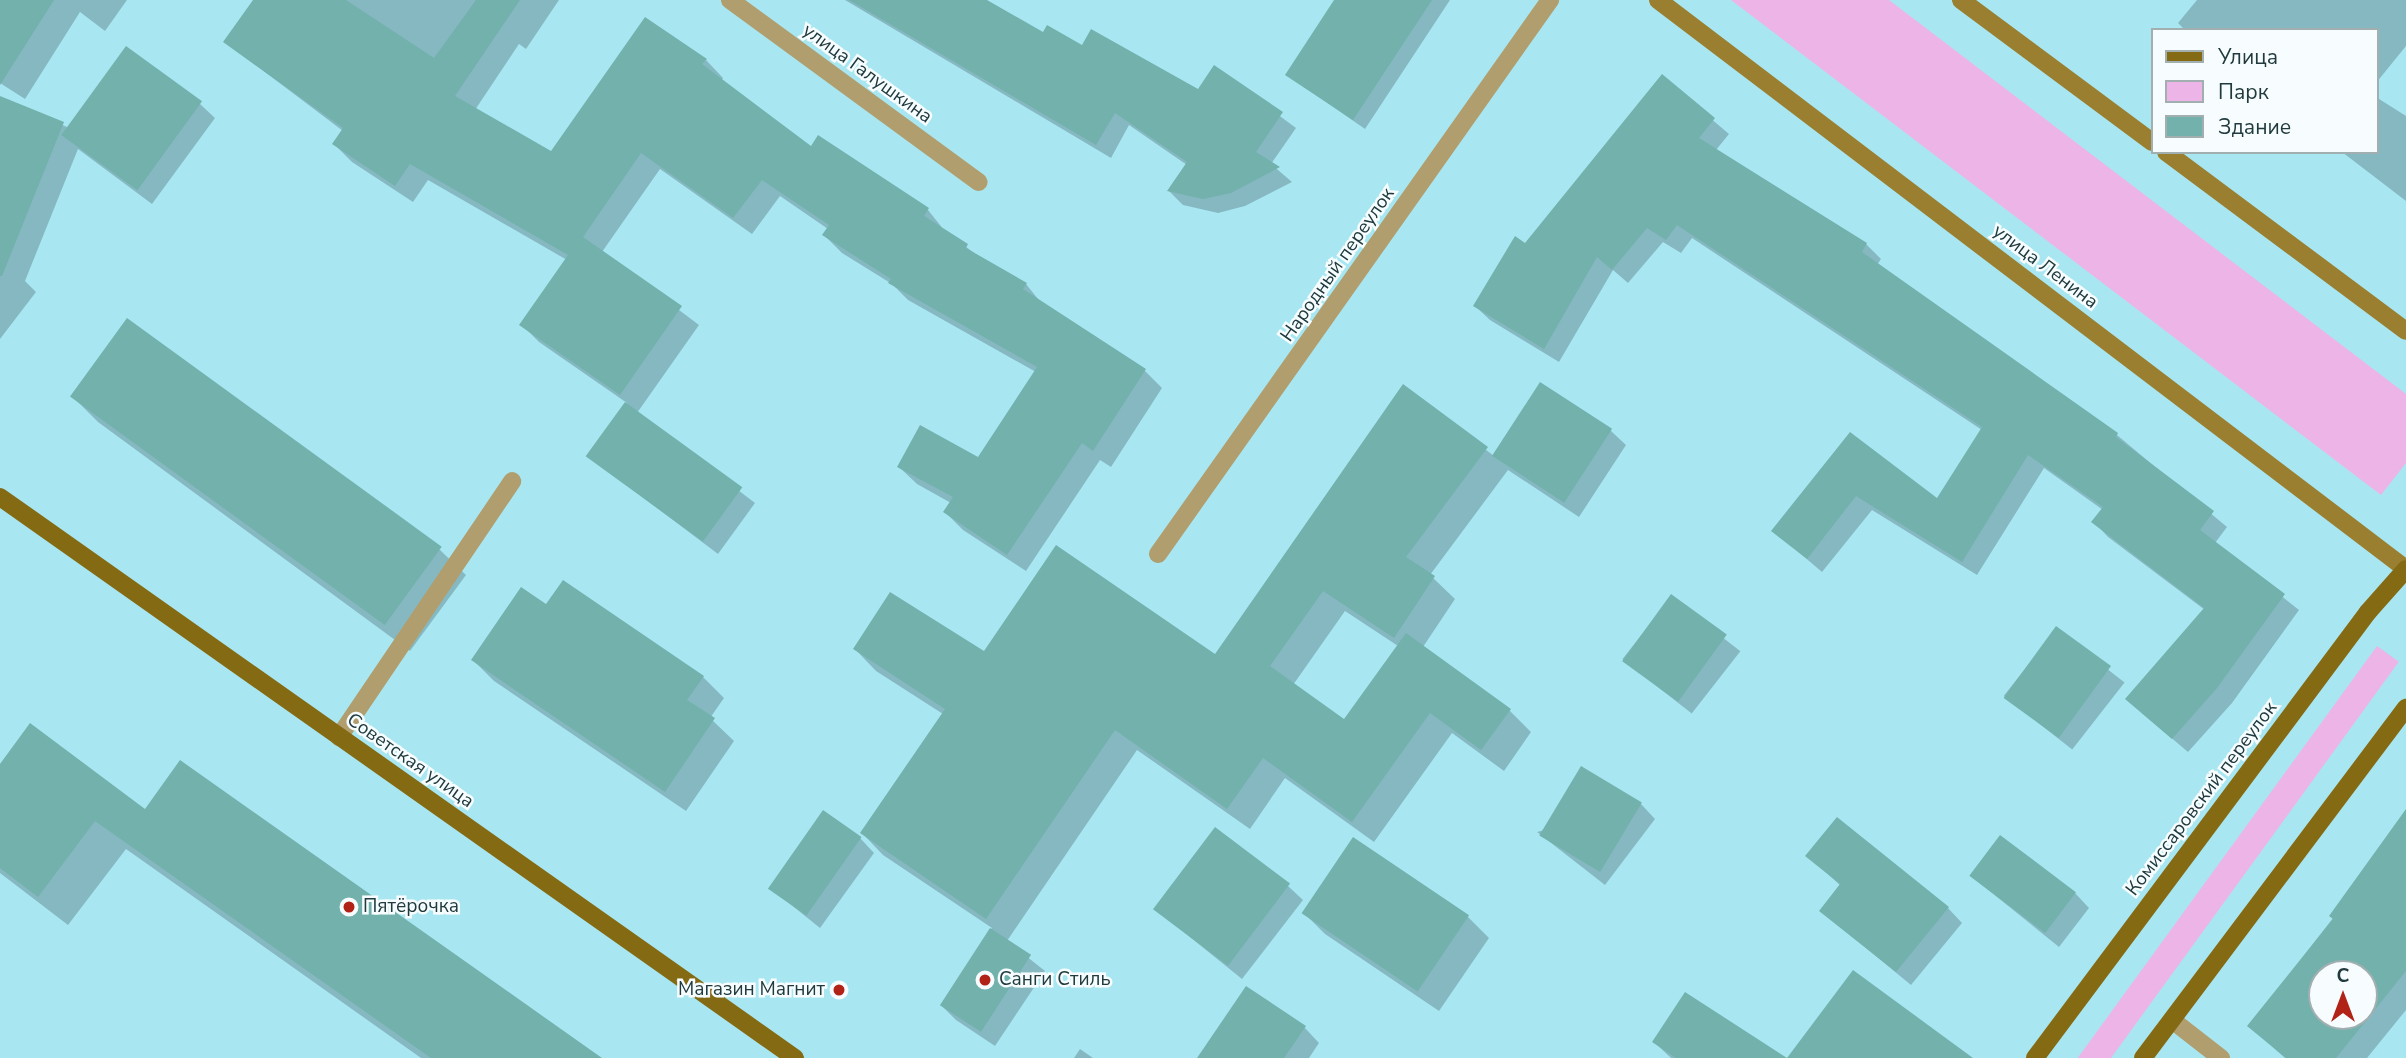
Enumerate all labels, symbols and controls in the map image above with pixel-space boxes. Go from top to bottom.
street label: улица Галушкина [798,19,936,129]
legend [2150,28,2378,154]
text: Улица [2218,43,2278,71]
text: Парк [2218,78,2269,106]
text: Здание [2218,113,2291,141]
street label: Народный переулок [1276,184,1400,346]
street label: улица Ленина [1988,220,2102,314]
street label: Комиссаровский переулок [2122,698,2282,900]
street label: Советская улица [342,709,478,813]
place label: Пятёрочка [363,896,459,918]
marker: Пятёрочка [341,899,357,915]
north arrow [2308,960,2378,1030]
text: С [2337,963,2349,989]
place label: Санги Стиль [999,969,1111,991]
marker: Санги Стиль [977,972,993,988]
place label: Магазин Магнит [678,979,825,1001]
marker: Магазин Магнит [831,982,847,998]

